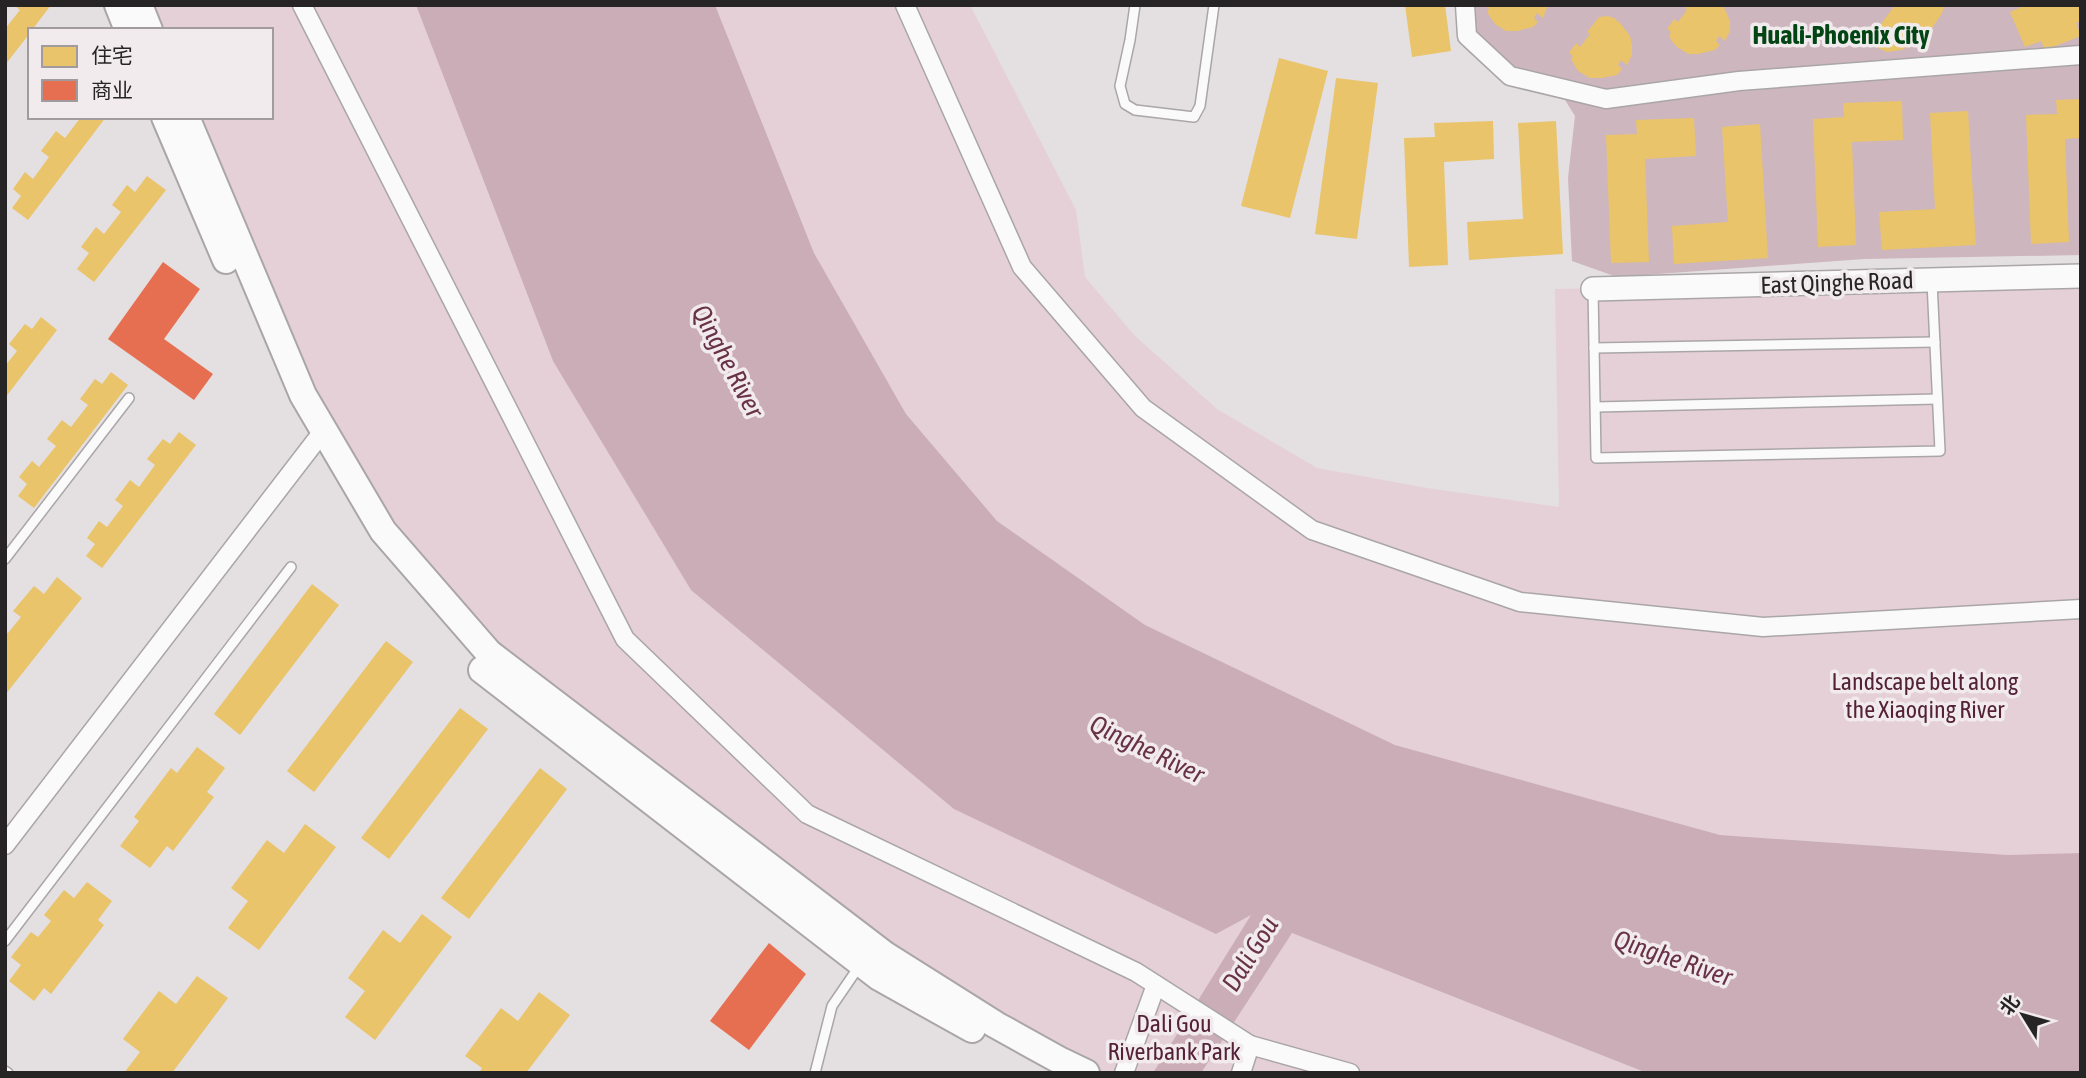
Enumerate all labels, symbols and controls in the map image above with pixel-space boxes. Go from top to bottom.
district label: Huali-Phoenix City [1752,20,1930,50]
legend [28,28,273,119]
text: 住宅 [91,43,133,67]
text: 商业 [91,78,133,102]
street label: East Qinghe Road [1760,266,1914,299]
water label: Qinghe River [686,300,771,423]
park label: Landscape belt along the Xiaoqing River [1832,668,2019,723]
water label: Qinghe River [1085,709,1210,790]
water label: Dali Gou [1216,911,1284,997]
water label: Qinghe River [1610,924,1737,993]
north arrow [1988,980,2058,1050]
text: 北 [1995,991,2024,1019]
park label: Dali Gou Riverbank Park [1107,1010,1241,1065]

